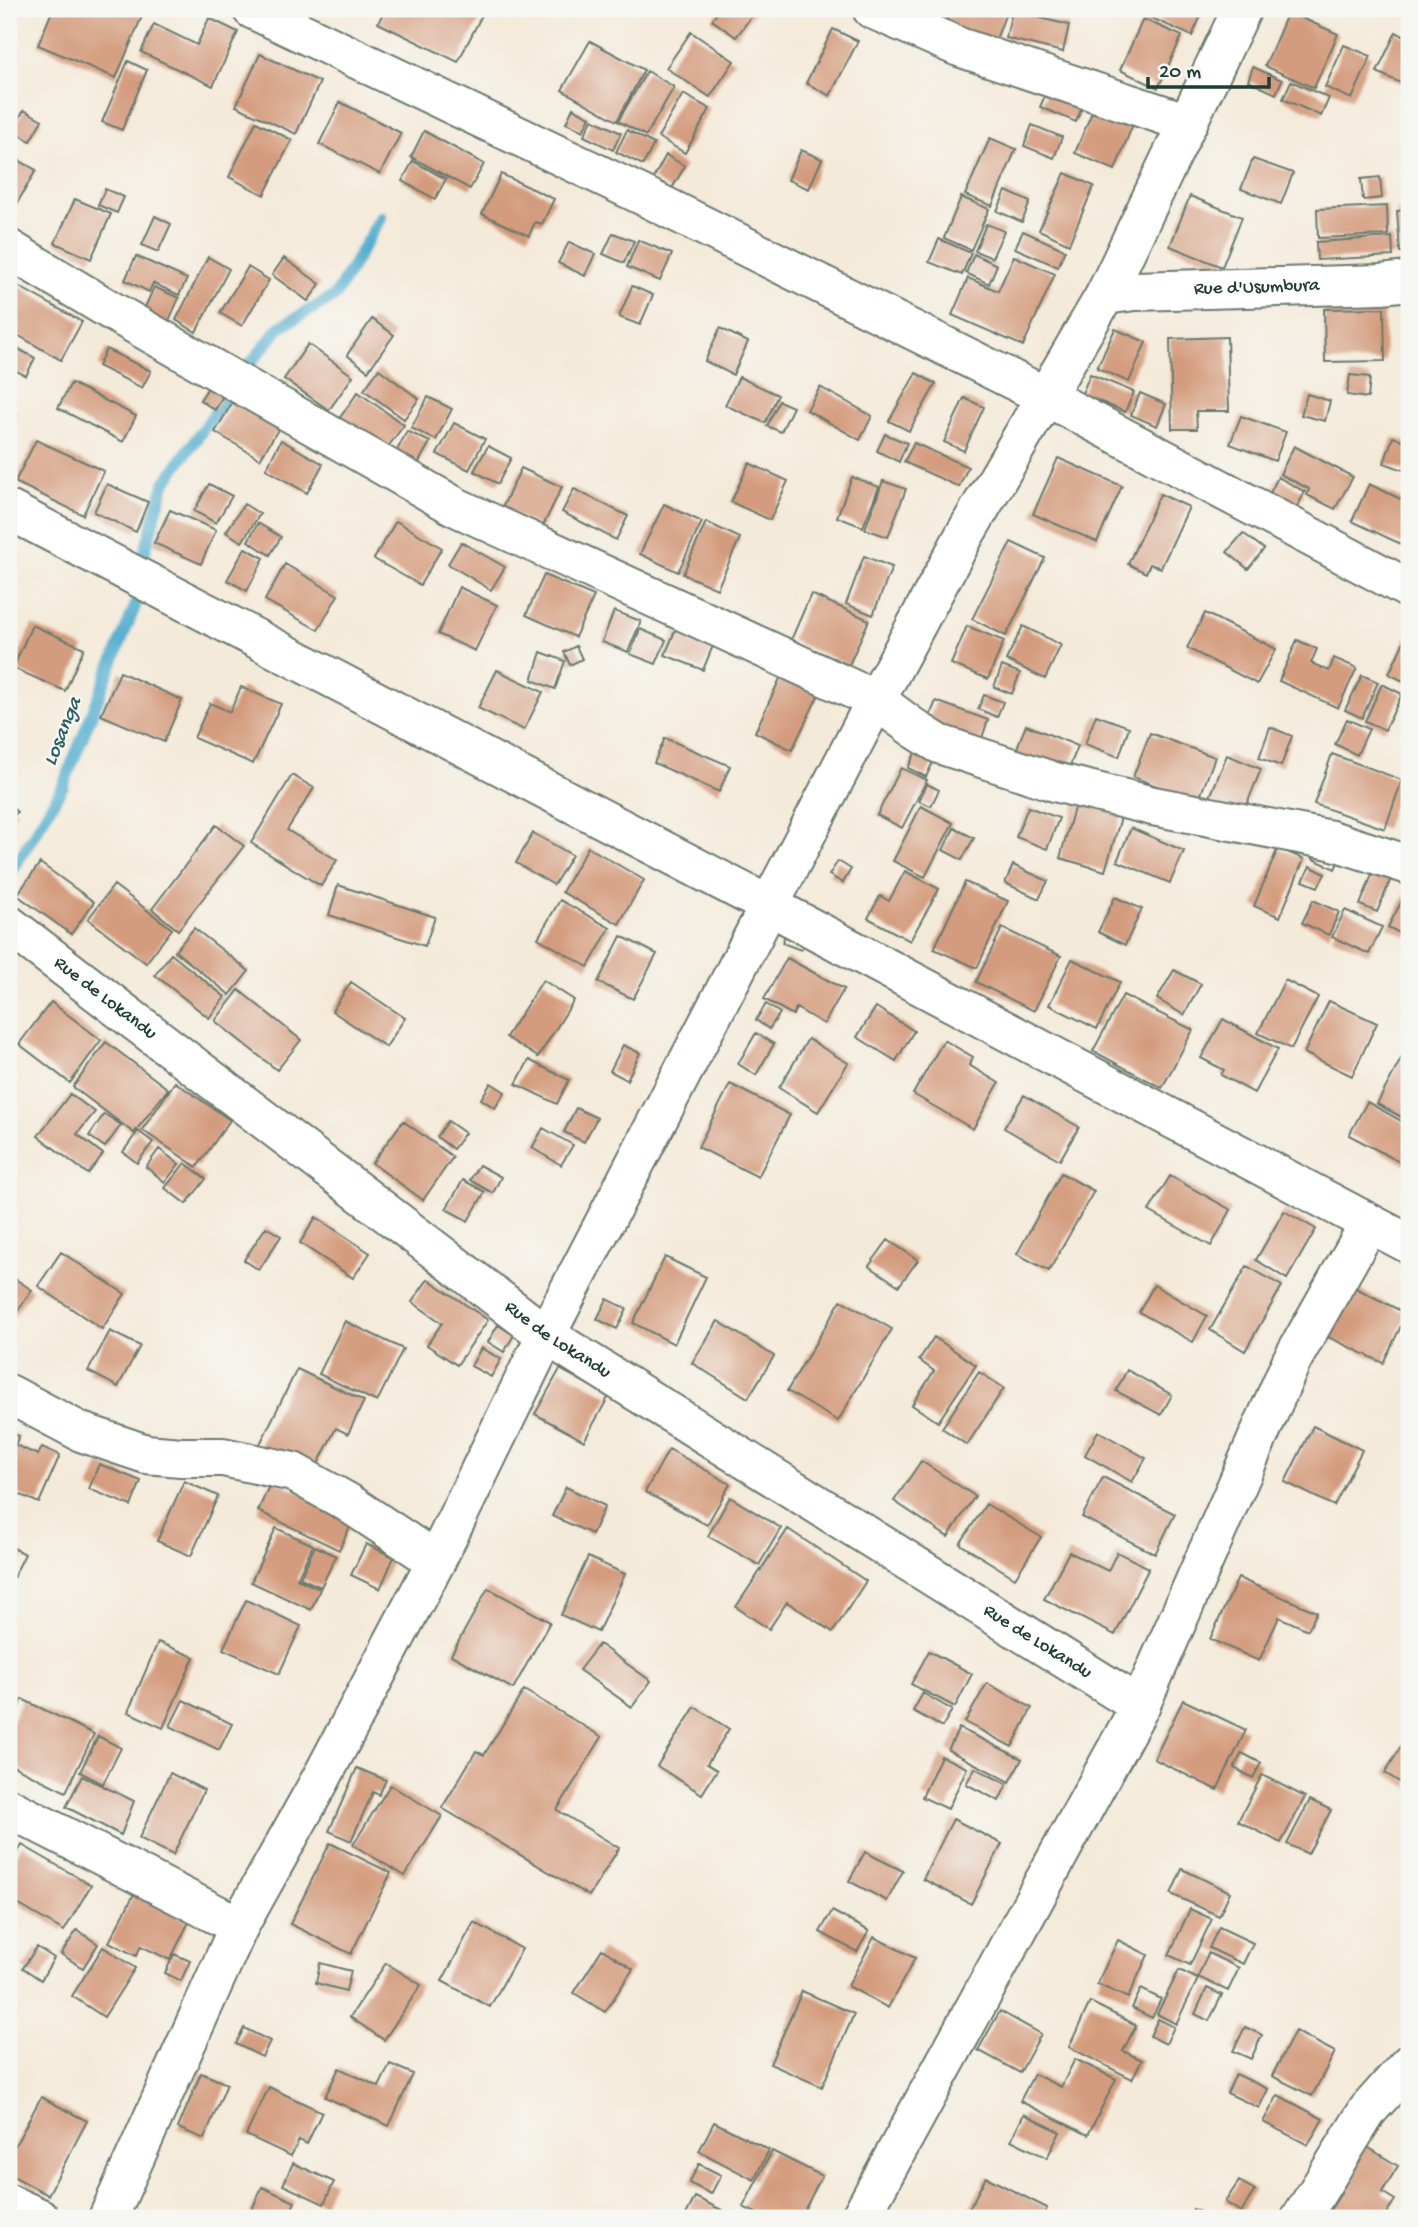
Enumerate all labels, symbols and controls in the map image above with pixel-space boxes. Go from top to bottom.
scale bar [1148,46,1269,90]
text: 20 m [1159,61,1201,86]
street label: Rue d'Usumbura [1193,274,1321,301]
water label: Losanga [39,693,89,770]
street label: Rue de Lokandu [49,952,161,1045]
street label: Rue de Lokandu [500,1296,615,1384]
street label: Rue de Lokandu [979,1599,1096,1684]

